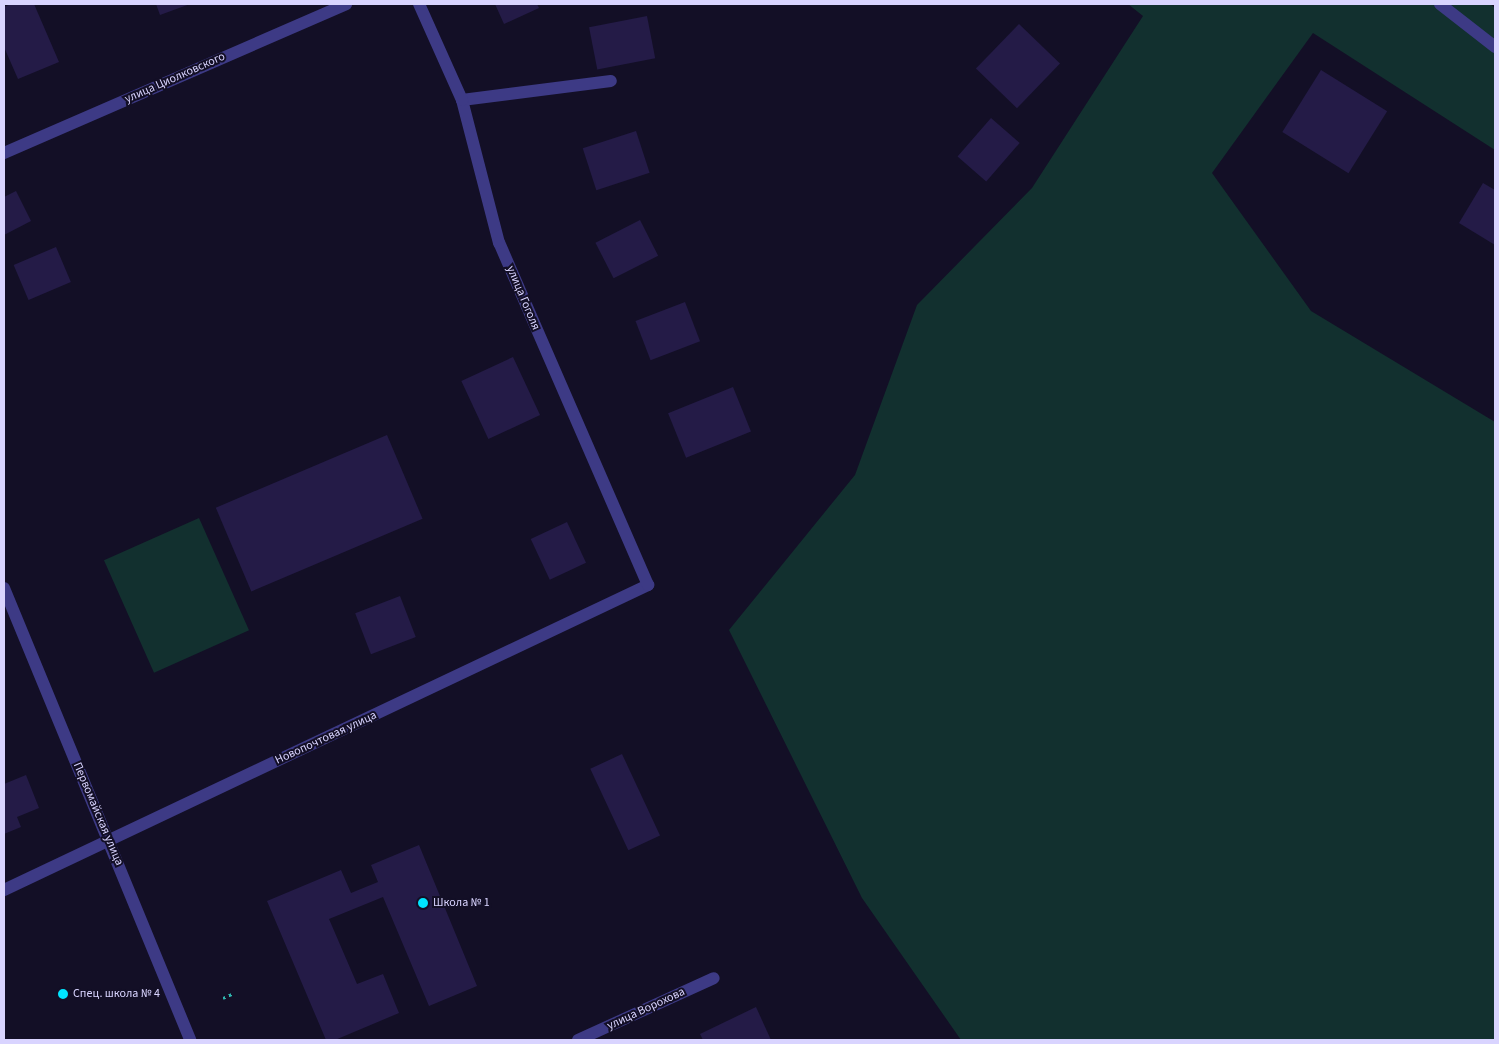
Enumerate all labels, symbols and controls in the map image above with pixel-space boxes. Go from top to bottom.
street label: улица Циолковского [123,49,227,107]
street label: улица Гоголя [503,264,543,332]
street label: Новопочтовая улица [273,708,379,768]
street label: Первомайская улица [70,760,126,868]
place label: Школа № 1 [433,896,490,910]
marker: Школа № 1 [417,897,429,909]
street label: улица Ворохова [605,985,687,1033]
place label: Спец. школа № 4 [73,987,160,1001]
marker: Спец. школа № 4 [57,988,69,1000]

